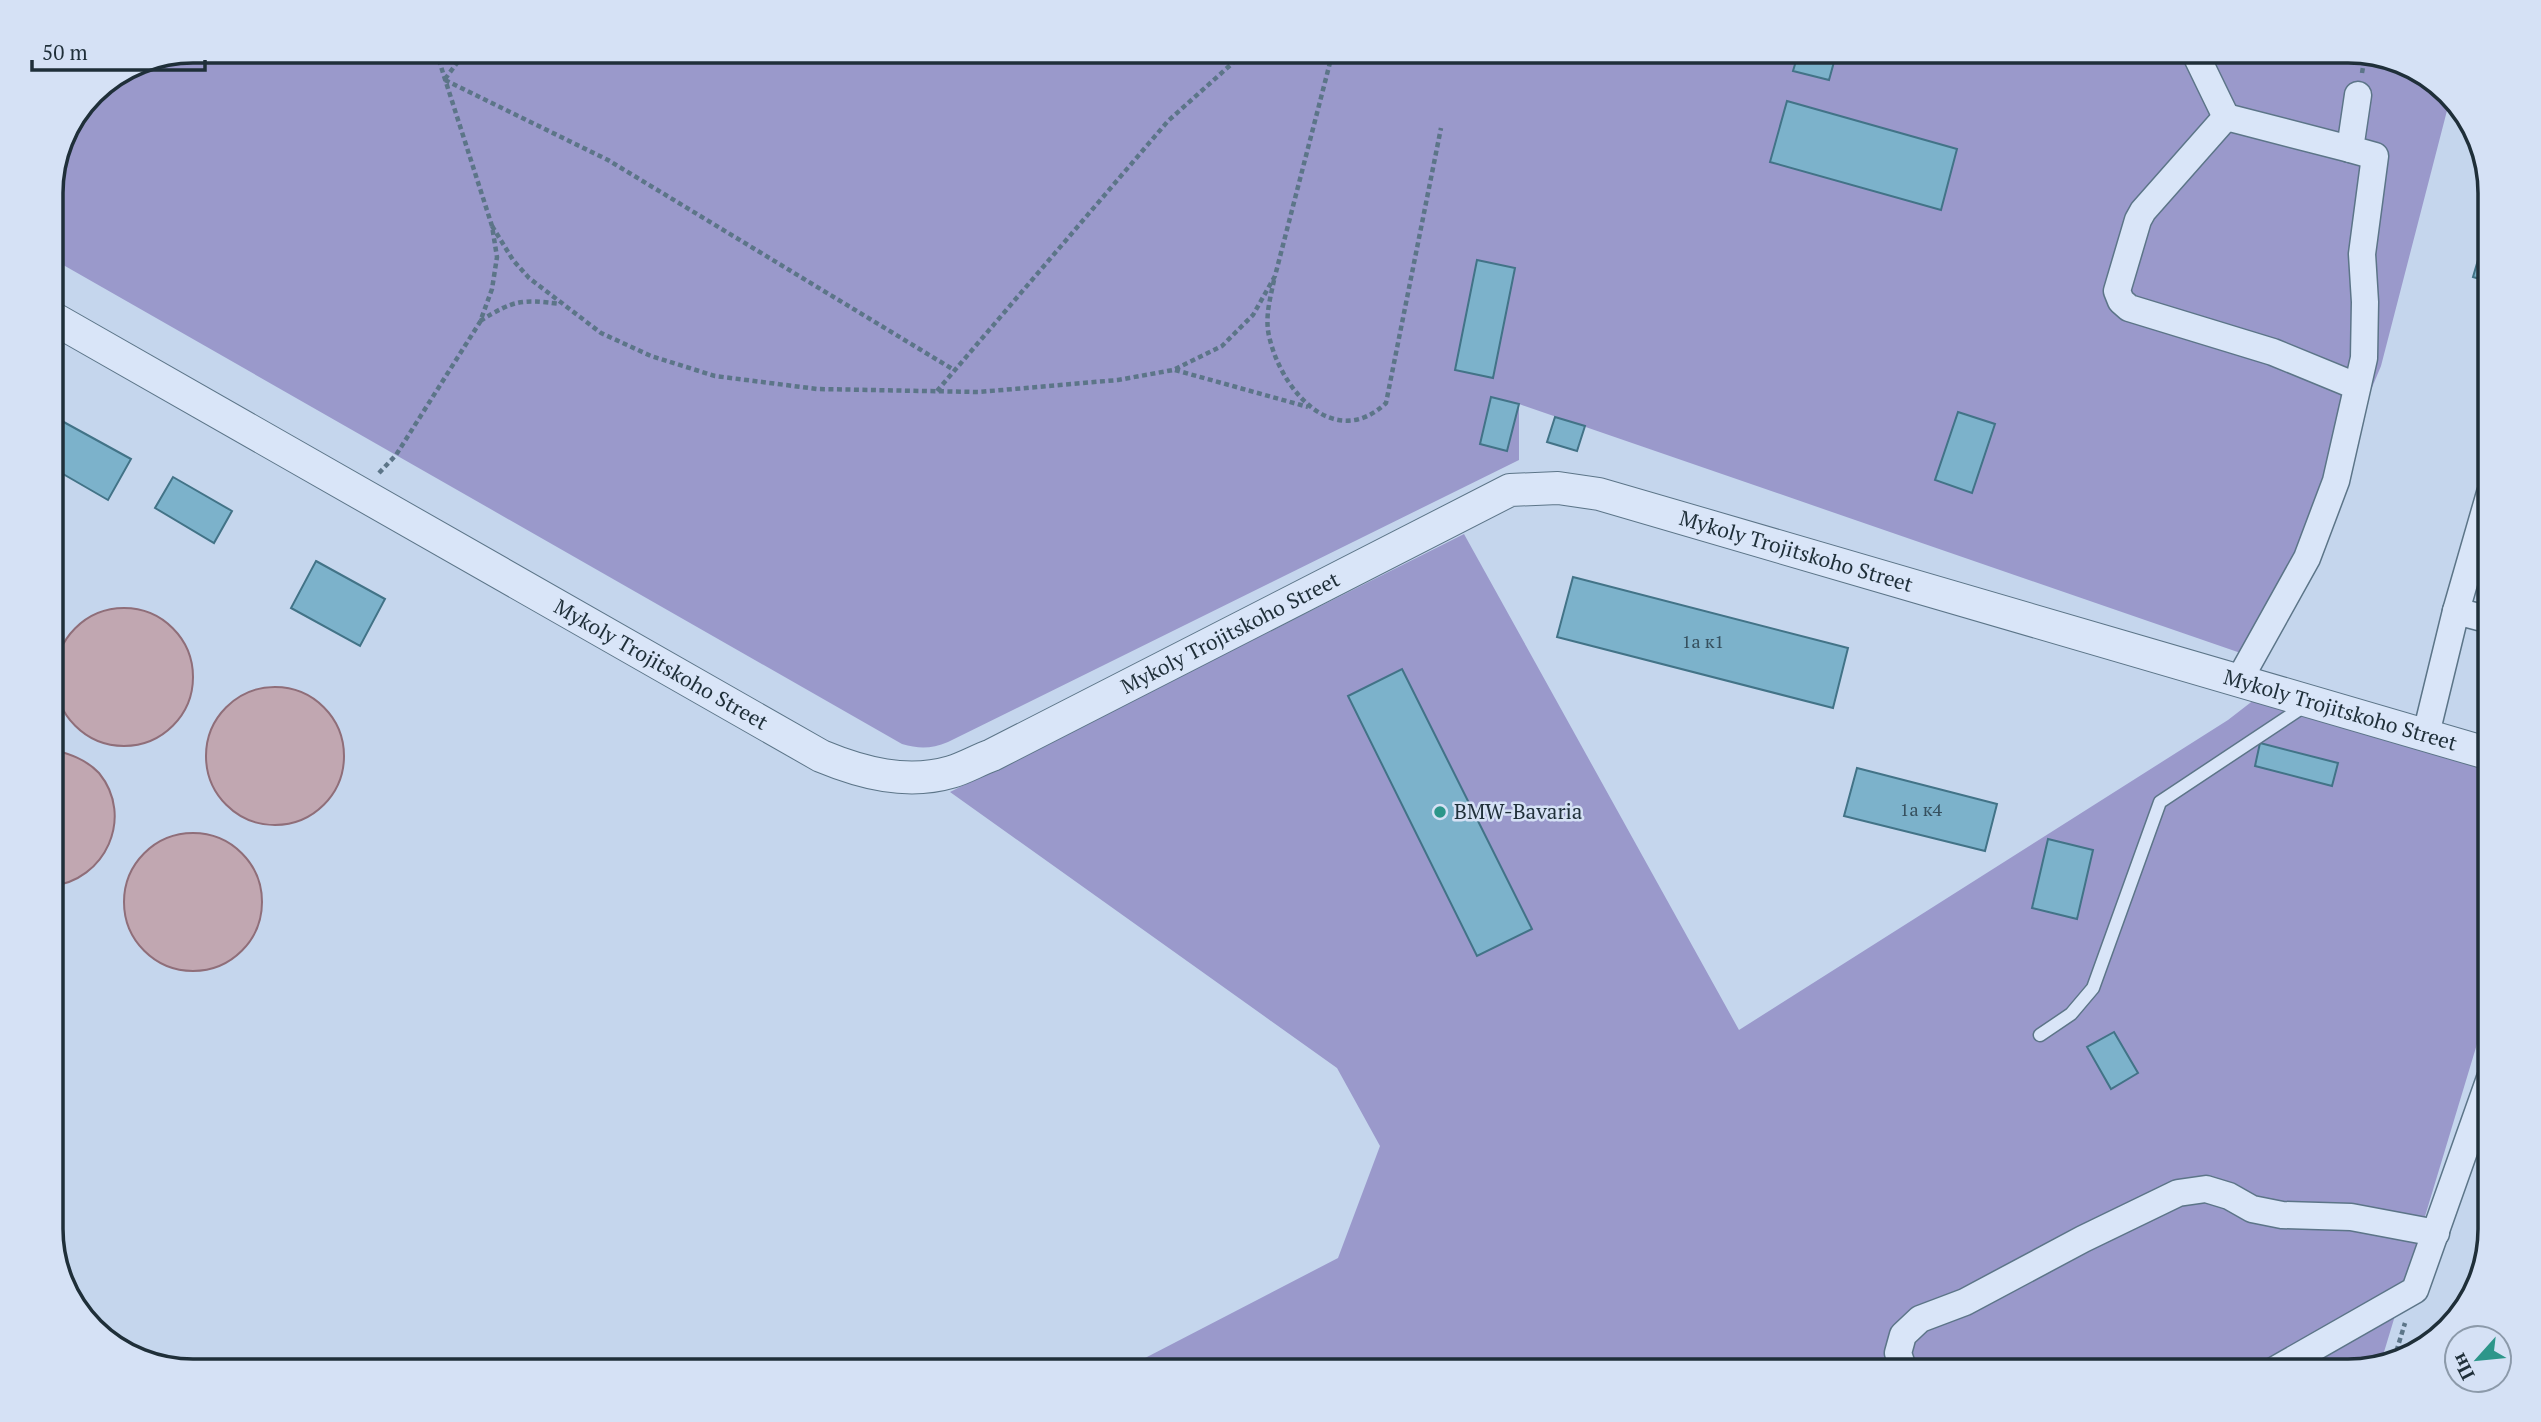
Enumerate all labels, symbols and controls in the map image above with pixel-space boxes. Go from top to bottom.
scale bar [32,28,205,72]
text: 50 m [42,38,88,66]
street label: Mykoly Trojitskoho Street [1676,503,1917,598]
street label: Mykoly Trojitskoho Street [1116,565,1344,700]
street label: Mykoly Trojitskoho Street [549,592,773,736]
house number: 1а к1 [1682,629,1724,653]
street label: Mykoly Trojitskoho Street [2221,662,2461,757]
place label: BMW-Bavaria [1454,797,1583,825]
house number: 1а к4 [1900,797,1943,821]
marker: BMW-Bavaria [1432,804,1448,820]
north arrow [2443,1324,2513,1394]
text: Пн [2445,1349,2480,1385]

